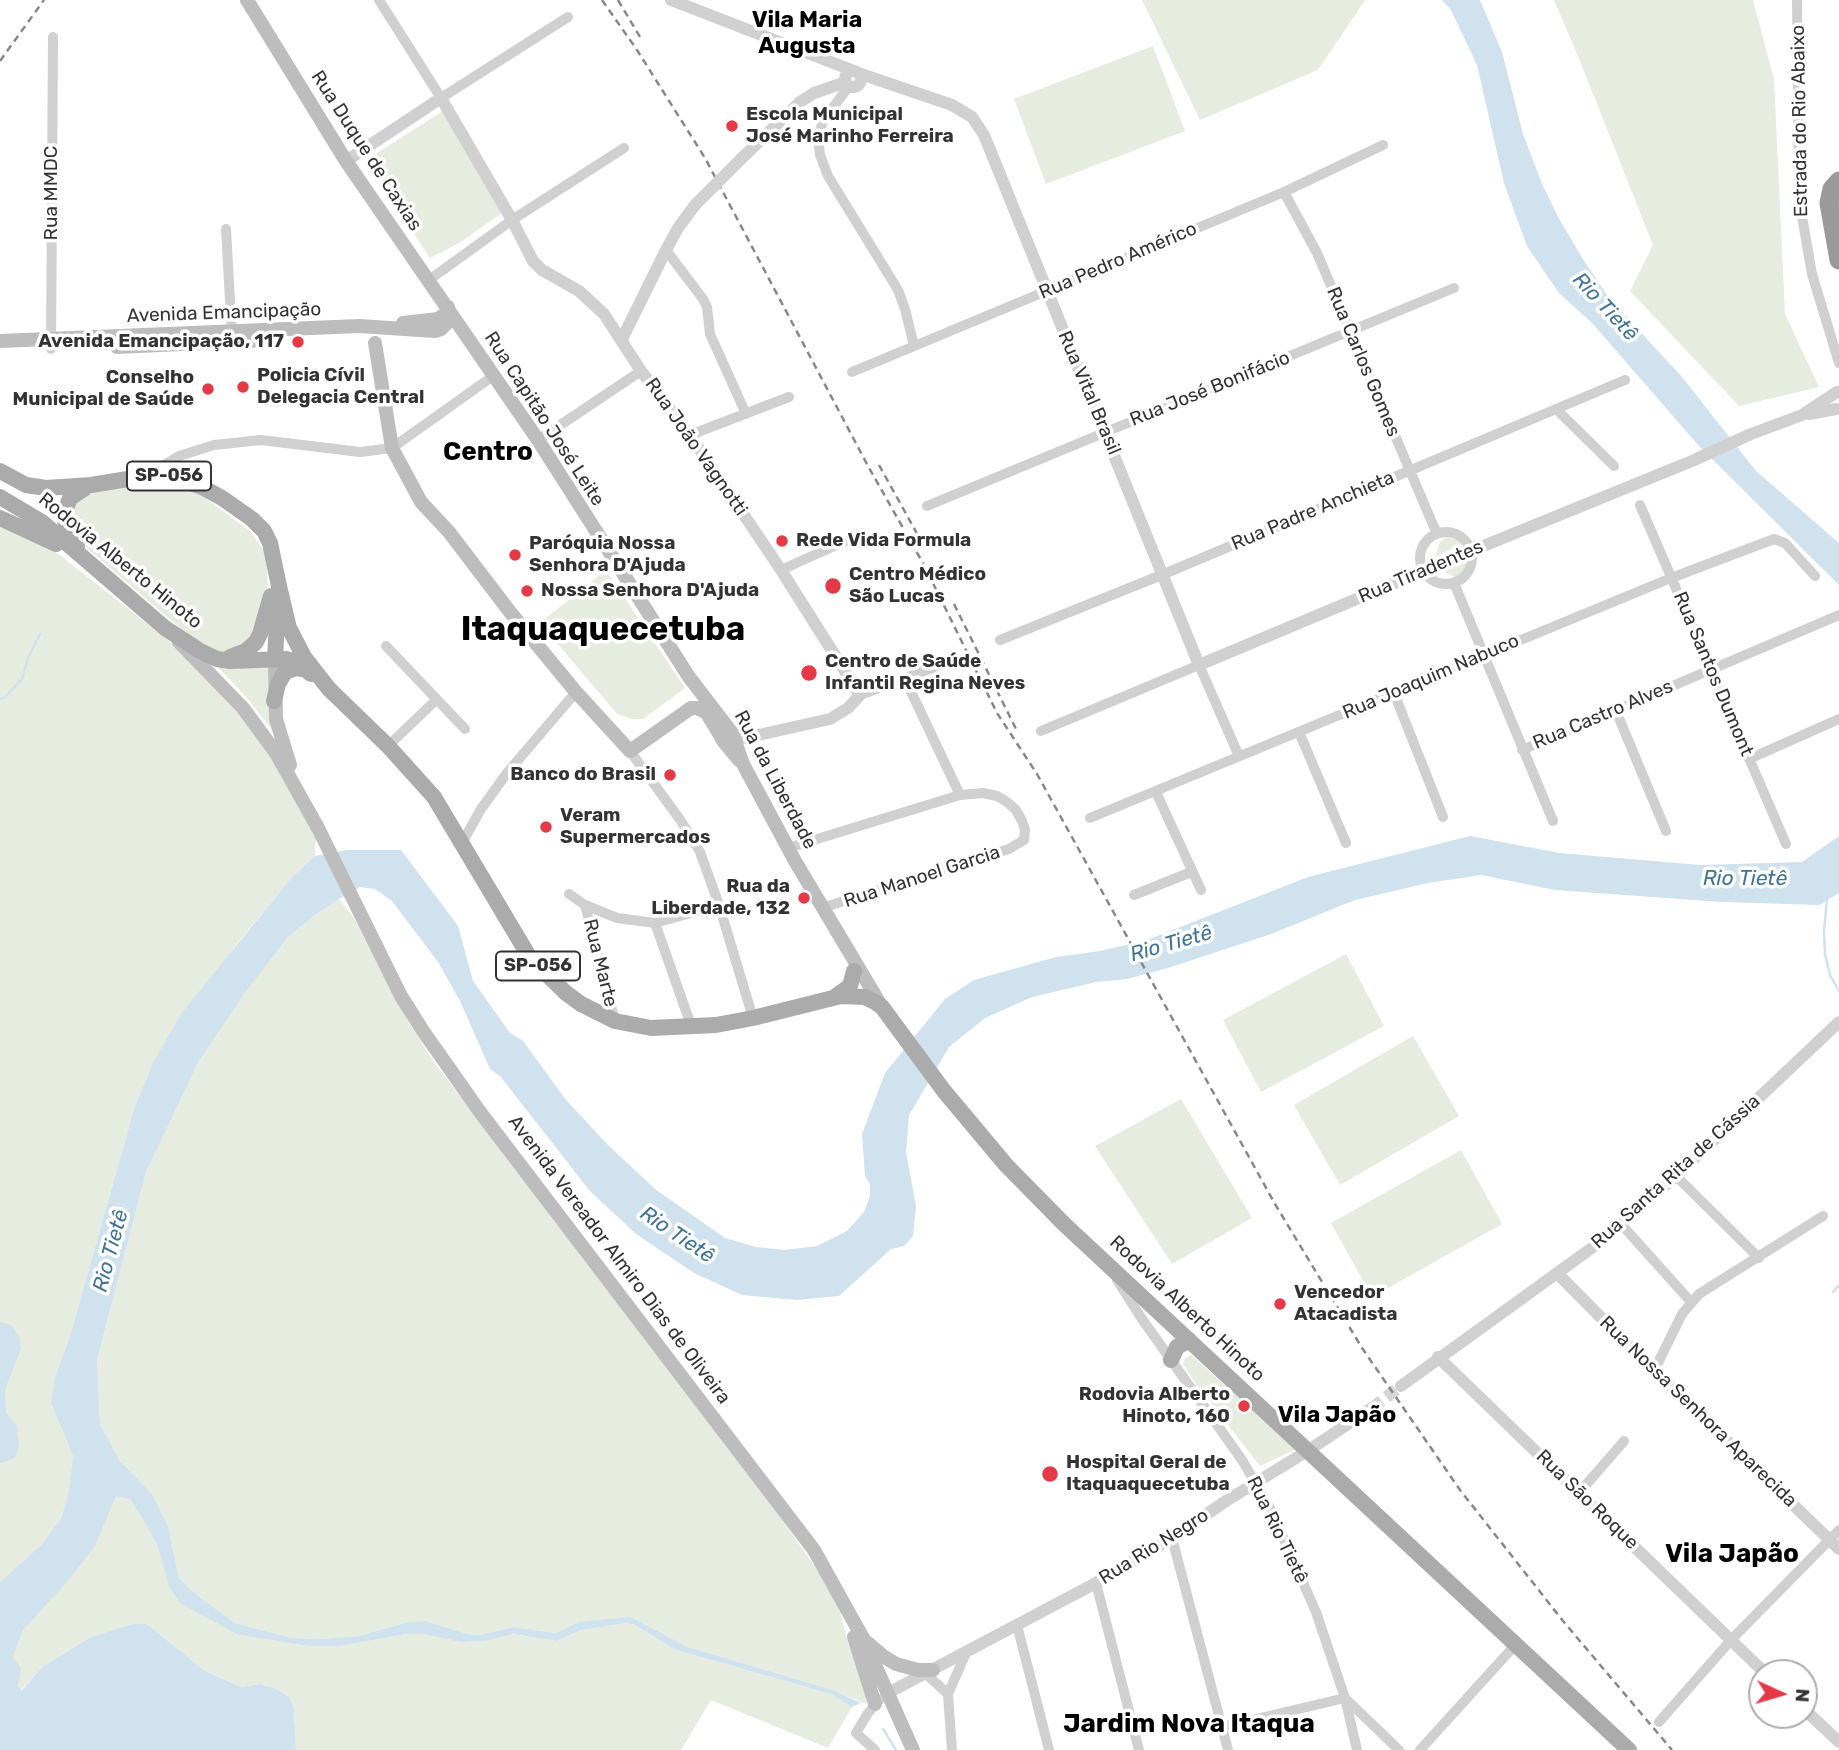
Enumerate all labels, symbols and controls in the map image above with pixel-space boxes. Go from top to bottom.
district label: Vila Maria Augusta [752,6,862,60]
street label: Estrada do Rio Abaixo [1787,25,1813,217]
street label: Rua Duque de Caxias [306,67,426,235]
place label: Escola Municipal José Marinho Ferreira [746,104,954,148]
marker: Escola Municipal José Marinho Ferreira [724,118,740,134]
street label: Rua MMDC [41,146,63,240]
street label: Rua Pedro Américo [1036,217,1200,305]
water label: Rio Tietê [1567,268,1643,346]
street label: Rua Carlos Gomes [1321,284,1405,440]
street label: Avenida Emancipação [126,298,322,328]
street label: Rua Capitão José Leite [479,328,609,510]
street label: Rua Vital Brasil [1053,328,1125,458]
place label: Avenida Emancipação, 117 [38,331,284,353]
marker: Avenida Emancipação, 117 [290,334,306,350]
street label: Rua José Bonifácio [1127,347,1293,431]
place label: Policia Cívil Delegacia Central [257,365,424,409]
place label: Conselho Municipal de Saúde [13,367,194,411]
street label: Rua João Vagnotti [640,374,752,520]
marker: Policia Cívil Delegacia Central [235,379,251,395]
marker: Conselho Municipal de Saúde [200,381,216,397]
district label: Centro [443,436,533,468]
road number: SP-056 [127,462,211,490]
street label: Rua Padre Anchieta [1228,466,1398,556]
street label: Rodovia Alberto Hinoto [34,488,206,634]
place label: Rede Vida Formula [796,530,971,552]
place label: Paróquia Nossa Senhora D'Ajuda [529,533,686,577]
marker: Rede Vida Formula [774,533,790,549]
street label: Rua Tiradentes [1355,535,1487,609]
marker: Paróquia Nossa Senhora D'Ajuda [507,547,523,563]
place label: Centro Médico São Lucas [849,564,986,608]
marker: Centro Médico São Lucas [823,576,843,596]
place label: Nossa Senhora D'Ajuda [541,580,759,602]
marker: Nossa Senhora D'Ajuda [519,583,535,599]
street label: Rua Santos Dumont [1668,588,1758,760]
district label: Itaquaquecetuba [461,610,745,650]
street label: Rua Joaquim Nabuco [1339,630,1523,724]
place label: Centro de Saúde Infantil Regina Neves [825,651,1025,695]
marker: Centro de Saúde Infantil Regina Neves [799,663,819,683]
street label: Rua Castro Alves [1530,675,1676,755]
street label: Rua da Liberdade [729,707,821,853]
place label: Banco do Brasil [510,764,656,786]
marker: Banco do Brasil [662,767,678,783]
place label: Veram Supermercados [560,805,710,849]
marker: Veram Supermercados [538,819,554,835]
street label: Rua Manoel Garcia [841,841,1003,913]
water label: Rio Tietê [1703,866,1787,892]
place label: Rua da Liberdade, 132 [651,876,790,920]
marker: Rua da Liberdade, 132 [796,890,812,906]
street label: Rua Marte [578,917,622,1009]
water label: Rio Tietê [1127,920,1215,968]
road number: SP-056 [496,951,580,981]
street label: Rua Santa Rita de Cássia [1587,1090,1765,1254]
street label: Avenida Vereador Almiro Dias de Oliveira [503,1111,735,1409]
water label: Rio Tietê [635,1201,719,1269]
water label: Rio Tietê [88,1207,134,1295]
street label: Rodovia Alberto Hinoto [1105,1231,1269,1387]
place label: Vencedor Atacadista [1294,1282,1397,1326]
marker: Vencedor Atacadista [1272,1296,1288,1312]
street label: Rua Nossa Senhora Aparecida [1595,1312,1801,1512]
place label: Rodovia Alberto Hinoto, 160 [1079,1384,1230,1428]
marker: Rodovia Alberto Hinoto, 160 [1236,1398,1252,1414]
district label: Vila Japão [1278,1401,1396,1429]
street label: Rua São Roque [1531,1445,1643,1555]
place label: Hospital Geral de Itaquaquecetuba [1066,1452,1230,1496]
marker: Hospital Geral de Itaquaquecetuba [1040,1464,1060,1484]
street label: Rua Rio Tietê [1241,1473,1313,1587]
street label: Rua Rio Negro [1095,1504,1213,1590]
district label: Vila Japão [1665,1538,1799,1570]
north arrow [1748,1659,1818,1729]
text: N [1791,1688,1814,1703]
district label: Jardim Nova Itaqua [1063,1708,1315,1740]

